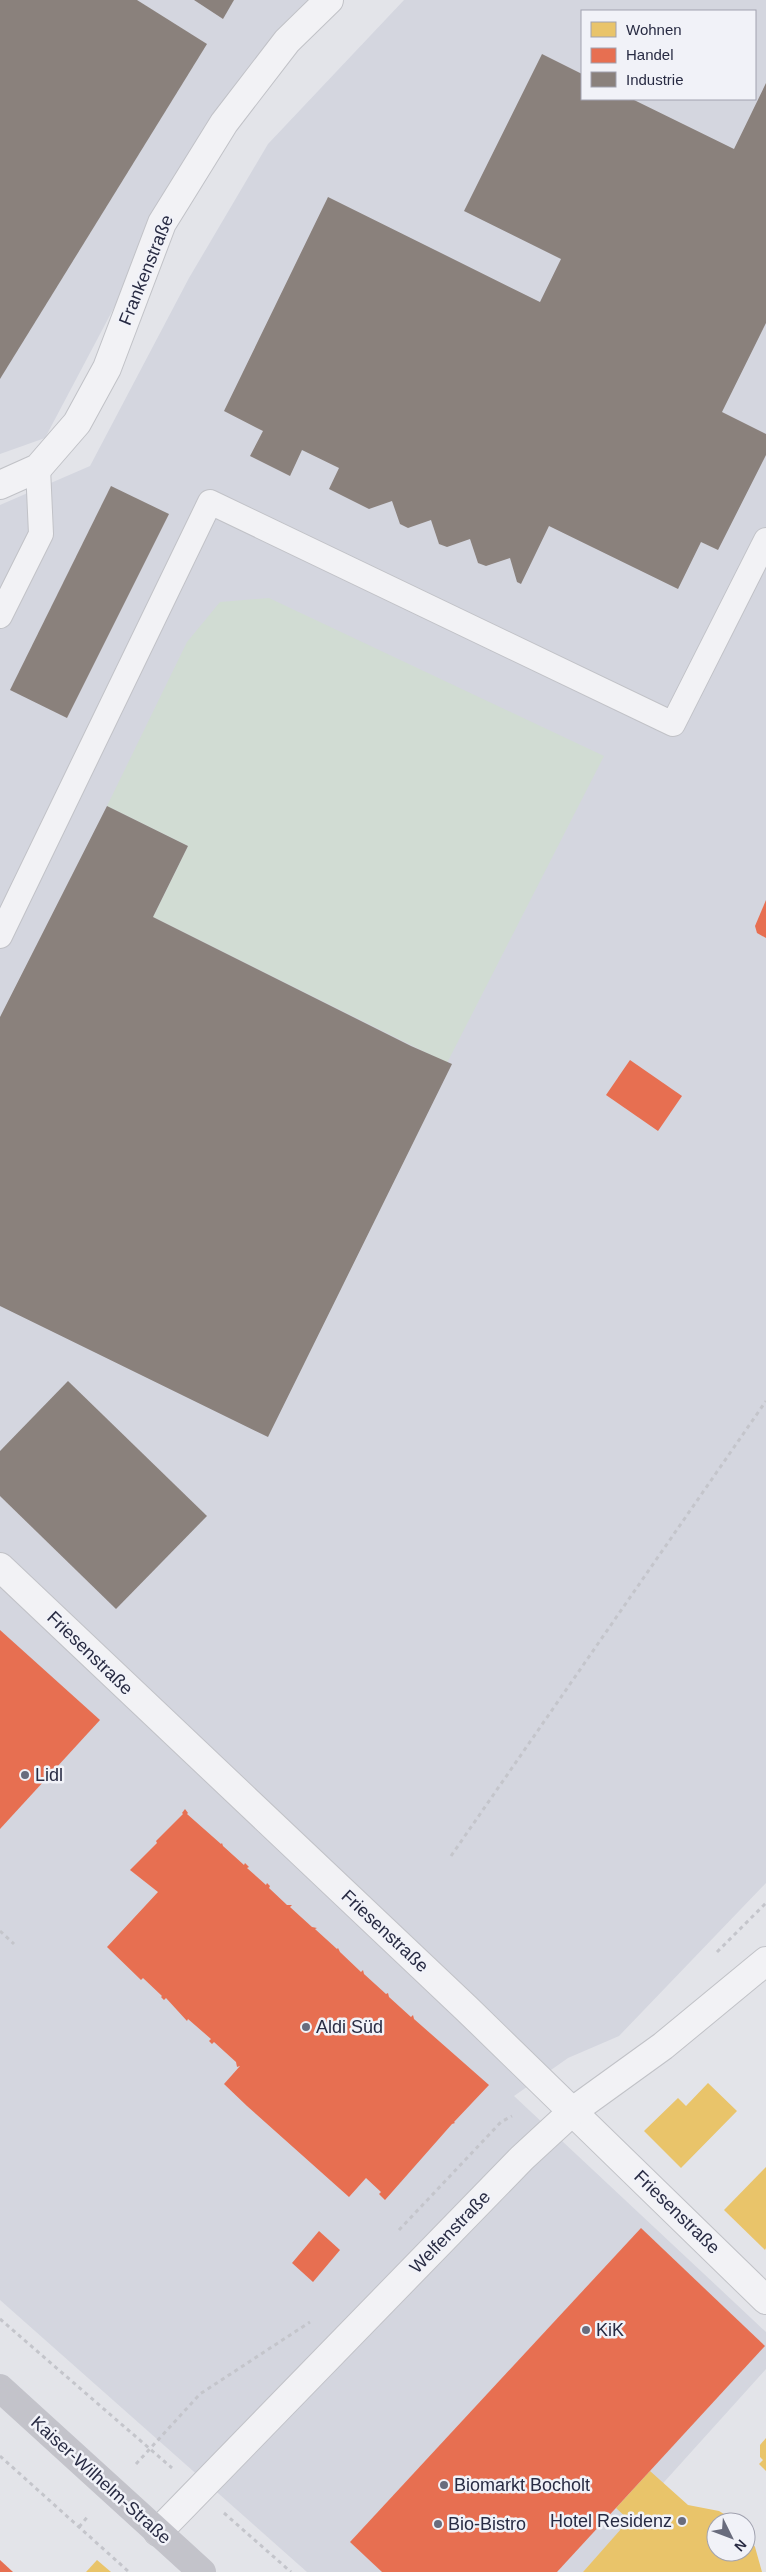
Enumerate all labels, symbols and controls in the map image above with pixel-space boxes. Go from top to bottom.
legend [581,10,756,100]
text: Wohnen [626,21,682,38]
text: Handel [626,46,674,63]
text: Industrie [626,71,684,88]
street label: Frankenstraße [115,212,177,328]
street label: Friesenstraße [43,1607,137,1699]
place label: Lidl [35,1765,63,1785]
marker: Lidl [19,1769,31,1781]
street label: Friesenstraße [338,1886,432,1976]
place label: Aldi Süd [316,2017,383,2037]
marker: Aldi Süd [300,2021,312,2033]
street label: Friesenstraße [630,2166,724,2258]
street label: Welfenstraße [406,2187,494,2277]
place label: KiK [596,2320,624,2340]
marker: KiK [580,2324,592,2336]
street label: Kaiser-Wilhelm-Straße [27,2412,175,2548]
place label: Biomarkt Bocholt [454,2475,590,2495]
marker: Biomarkt Bocholt [438,2479,450,2491]
place label: Hotel Residenz [550,2511,672,2531]
north arrow [706,2512,756,2562]
place label: Bio-Bistro [448,2514,526,2534]
marker: Hotel Residenz [676,2515,688,2527]
marker: Bio-Bistro [432,2518,444,2530]
text: N [731,2537,750,2555]

